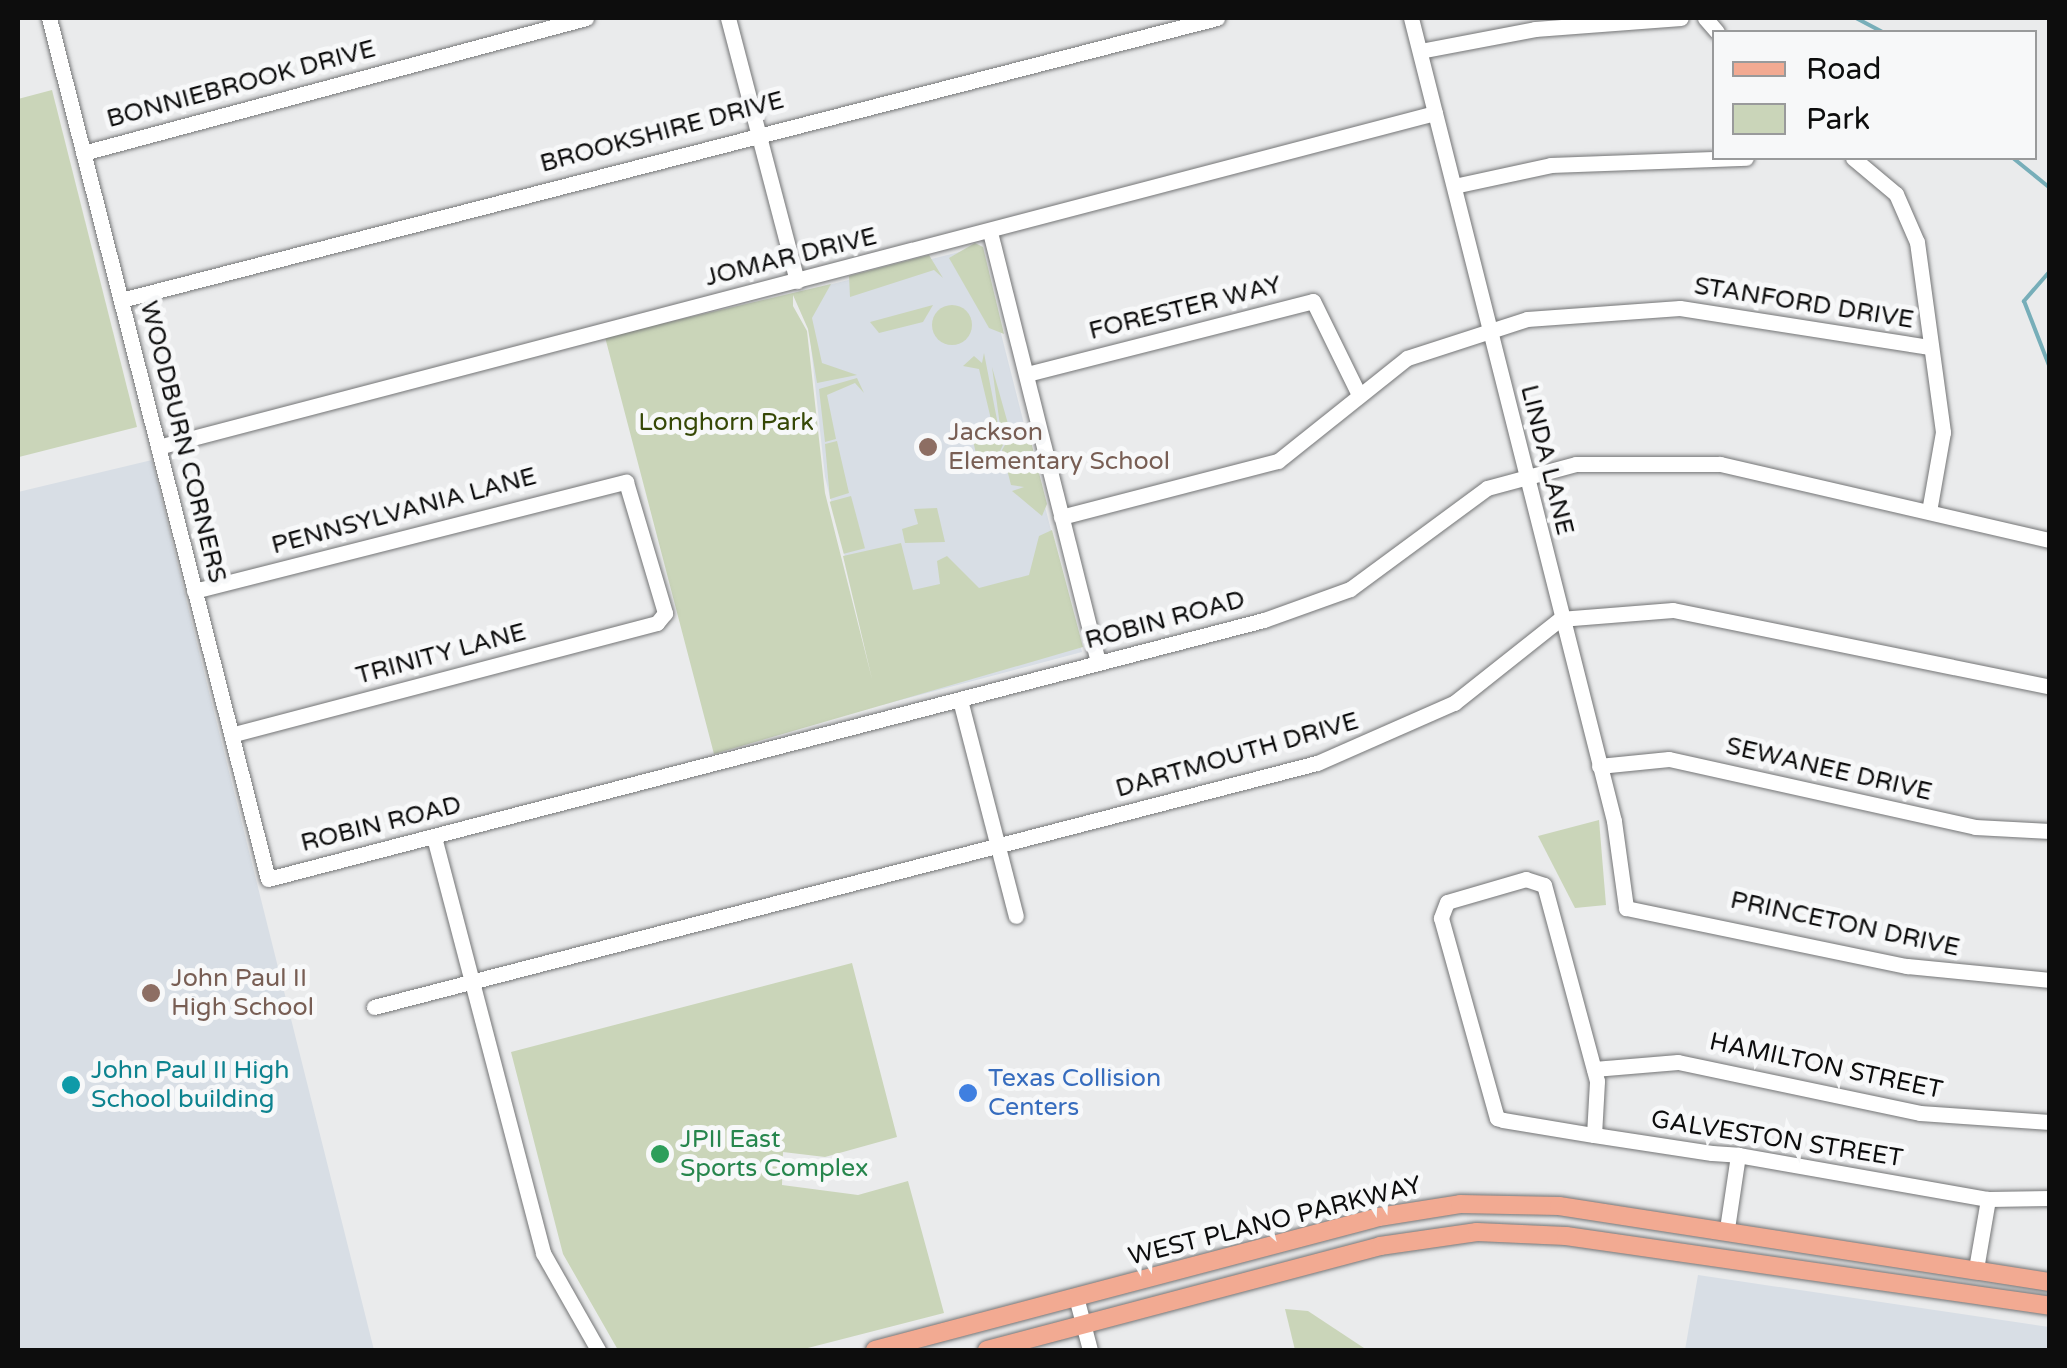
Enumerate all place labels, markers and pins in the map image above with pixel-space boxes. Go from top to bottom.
place label: Jackson Elementary School [948,418,1170,477]
marker: Jackson Elementary School [917,436,939,458]
place label: John Paul II High School [171,964,314,1023]
marker: John Paul II High School [140,982,162,1004]
place label: John Paul II High School building [91,1056,289,1115]
place label: Texas Collision Centers [988,1064,1161,1123]
marker: John Paul II High School building [60,1074,82,1096]
marker: Texas Collision Centers [957,1082,979,1104]
place label: JPII East Sports Complex [680,1125,868,1184]
marker: JPII East Sports Complex [649,1143,671,1165]

